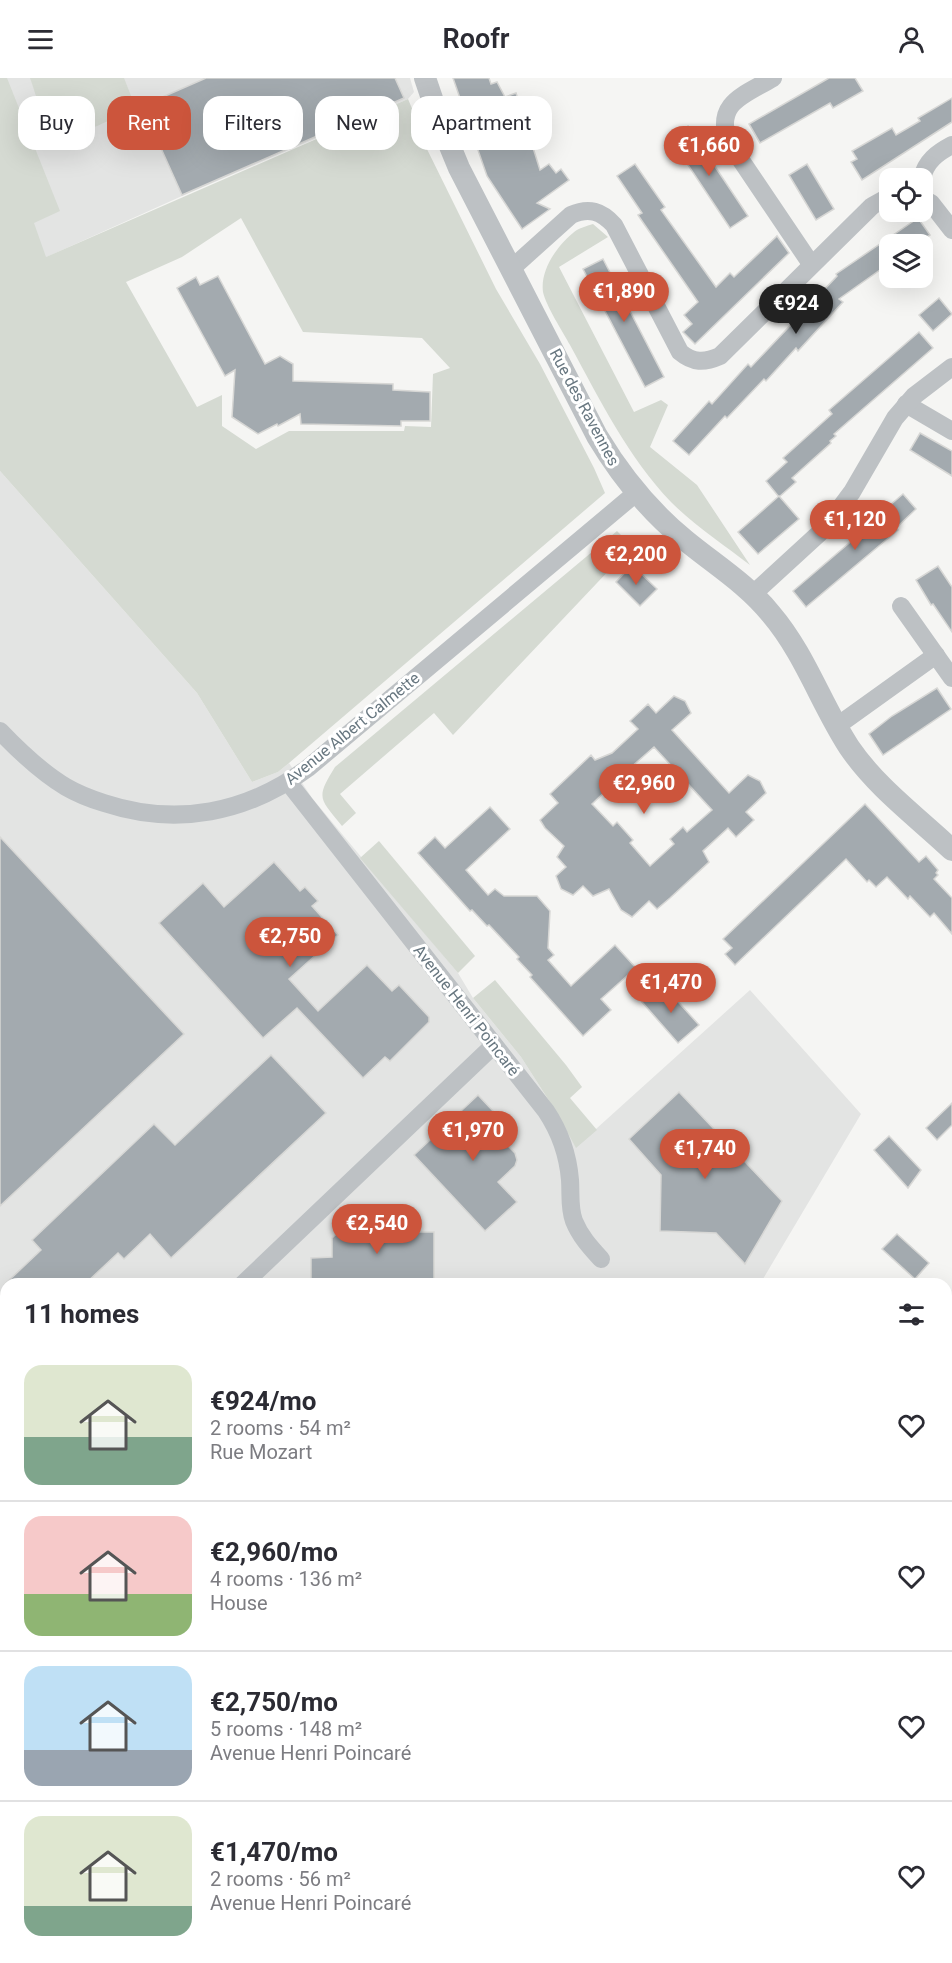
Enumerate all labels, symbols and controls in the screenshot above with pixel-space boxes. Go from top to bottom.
icon: menu [24,23,57,56]
text: Roofr [442,23,510,55]
icon: person [895,23,928,56]
chip: Buy [18,96,95,150]
chip: Rent [107,96,191,150]
chip: Filters [203,96,303,150]
chip: New [315,96,399,150]
chip: Apartment [411,96,552,150]
pin: €1,660 [660,126,758,177]
text: €1,660 [678,133,740,157]
map controls [879,168,933,288]
button: locate [879,168,933,222]
button: layers [879,234,933,288]
pin: €1,890 [575,272,673,323]
text: €1,890 [593,279,655,303]
pin: €924 [760,284,832,335]
text: €924 [773,291,819,315]
street label: Rue des Ravennes [546,345,623,469]
pin: €1,120 [806,500,904,551]
text: €1,120 [824,507,886,531]
pin: €2,200 [587,535,685,586]
text: €2,200 [605,542,667,566]
street label: Avenue Albert Calmette [281,668,423,789]
pin: €2,960 [595,764,693,815]
text: €2,960 [613,771,675,795]
pin: €2,750 [241,917,339,968]
text: €2,750 [259,924,321,948]
street label: Avenue Henri Poincaré [410,941,524,1080]
pin: €1,470 [622,963,720,1014]
text: €1,470 [640,970,702,994]
pin: €1,970 [424,1111,522,1162]
text: €1,970 [442,1118,504,1142]
pin: €1,740 [656,1129,754,1180]
text: €1,740 [674,1136,736,1160]
pin: €2,540 [328,1204,426,1255]
text: €2,540 [346,1211,408,1235]
icon: filters [895,1298,928,1331]
text: 11 homes [24,1299,139,1329]
text: €924/mo [210,1386,317,1416]
icon: home [72,1389,144,1461]
icon: heart [895,1409,928,1442]
text: 2 rooms · 54 m² [210,1416,351,1440]
text: Rue Mozart [210,1440,312,1464]
text: €2,960/mo [210,1537,338,1567]
icon: home [72,1540,144,1612]
icon: heart [895,1560,928,1593]
text: 4 rooms · 136 m² [210,1567,362,1591]
text: House [210,1591,268,1615]
text: €2,750/mo [210,1687,338,1717]
icon: home [72,1690,144,1762]
icon: heart [895,1710,928,1743]
text: 5 rooms · 148 m² [210,1717,362,1741]
text: Avenue Henri Poincaré [210,1741,411,1765]
text: €1,470/mo [210,1837,338,1867]
icon: home [72,1840,144,1912]
icon: heart [895,1860,928,1893]
text: 2 rooms · 56 m² [210,1867,351,1891]
text: Avenue Henri Poincaré [210,1891,411,1915]

